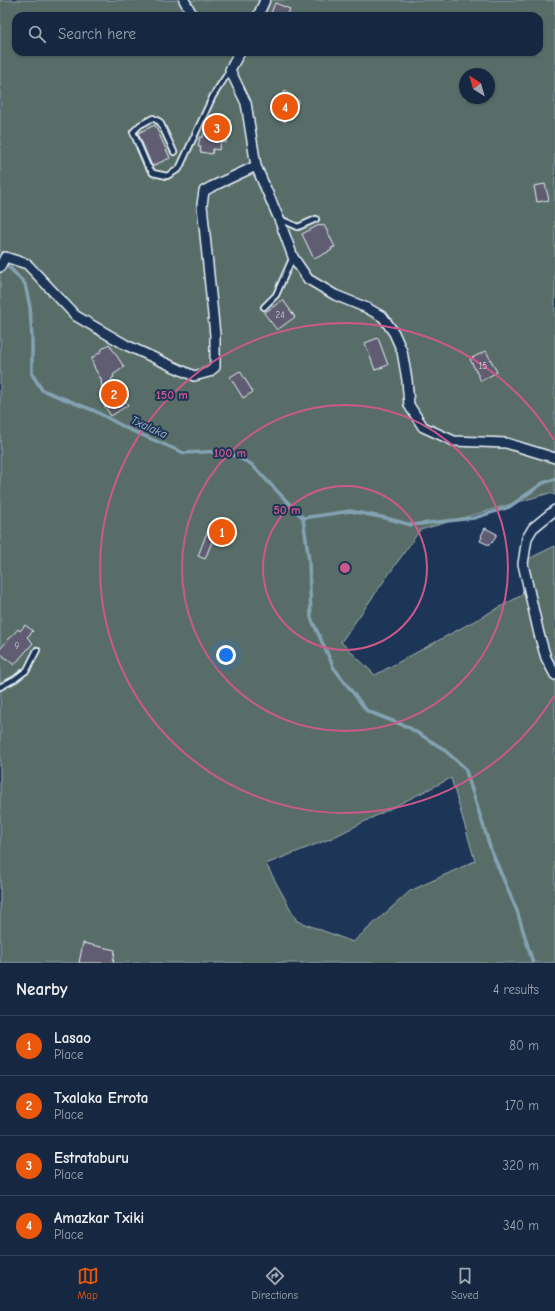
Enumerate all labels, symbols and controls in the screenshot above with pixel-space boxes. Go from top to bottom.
search box [12,12,543,56]
icon: search [26,23,48,45]
text: Search here [58,25,136,43]
north arrow [459,68,495,104]
pin: 4 [272,92,298,122]
pin: 3 [204,113,230,143]
house number: 24 [275,310,285,320]
house number: 15 [479,361,487,371]
pin: 2 [101,379,127,409]
text: 150 m [156,388,188,402]
water label: Txalaka [128,413,170,441]
text: 100 m [214,446,246,460]
text: 50 m [273,503,301,517]
pin: 1 [209,517,235,547]
centre of rings [338,561,352,575]
house number: 9 [15,641,20,651]
your location [216,645,236,665]
text: Nearby [16,980,67,999]
text: 4 results [493,982,539,997]
text: Lasao [54,1029,91,1047]
text: 1 [26,1038,32,1053]
text: 80 m [509,1038,539,1053]
text: Place [54,1047,84,1062]
text: Txalaka Errota [54,1089,148,1107]
text: 2 [26,1098,32,1113]
text: 170 m [505,1098,539,1113]
text: Place [54,1107,84,1122]
text: Estrataburu [54,1149,129,1167]
text: 3 [26,1158,32,1173]
text: 320 m [503,1158,539,1173]
text: Place [54,1167,84,1182]
text: Amazkar Txiki [54,1209,144,1227]
text: 4 [26,1218,32,1233]
text: 340 m [503,1218,539,1233]
text: Place [54,1227,84,1242]
tab: Map [77,1265,99,1302]
tab: Directions [252,1265,298,1302]
tab: Saved [451,1265,478,1302]

